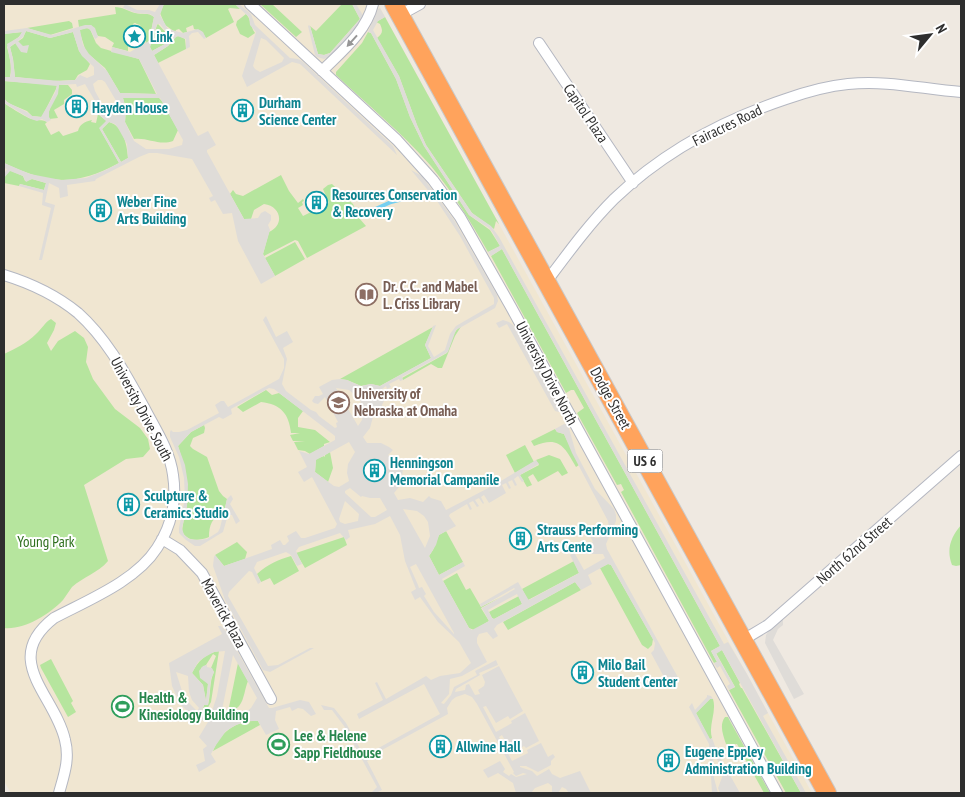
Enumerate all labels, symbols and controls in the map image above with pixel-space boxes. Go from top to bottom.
north arrow [905,10,955,60]
text: N [932,21,951,36]
place icon: Link [122,24,146,48]
place label: Link [150,27,173,46]
one-way arrow [346,34,358,46]
street label: Capitol Plaza [559,80,613,146]
place label: Durham Science Center [259,93,337,129]
building icon: Hayden House [64,95,88,119]
place label: Hayden House [92,98,168,117]
building icon: Durham Science Center [231,99,255,123]
street label: Fairacres Road [689,100,765,150]
place label: Resources Conservation & Recovery [332,185,457,221]
building icon: Resources Conservation & Recovery [304,191,328,215]
place label: Weber Fine Arts Building [116,192,187,228]
building icon: Weber Fine Arts Building [89,198,113,222]
place label: Dr. C.C. and Mabel L. Criss Library [383,277,478,313]
library icon: Dr. C.C. and Mabel L. Criss Library [355,283,379,307]
street label: University Drive North [512,318,582,428]
street label: University Drive South [107,354,177,464]
street label: Dodge Street [586,364,636,432]
place label: University of Nebraska at Omaha [354,384,457,420]
school or university icon: University of Nebraska at Omaha [326,390,350,414]
road number: US 6 [628,450,662,472]
place label: Henningson Memorial Campanile [390,453,499,489]
building icon: Henningson Memorial Campanile [362,459,386,483]
place label: Sculpture & Ceramics Studio [144,486,229,522]
building icon: Sculpture & Ceramics Studio [116,492,140,516]
street label: North 62nd Street [812,512,896,588]
place label: Strauss Performing Arts Cente [536,520,638,556]
building icon: Strauss Performing Arts Cente [509,526,533,550]
park label: Young Park [17,532,75,551]
street label: Maverick Plaza [197,575,251,651]
place label: Milo Bail Student Center [598,655,678,691]
building icon: Milo Bail Student Center [570,661,594,685]
place label: Health & Kinesiology Building [139,688,249,724]
sports icon: Health & Kinesiology Building [111,694,135,718]
place label: Lee & Helene Sapp Fieldhouse [294,726,381,762]
sports icon: Lee & Helene Sapp Fieldhouse [266,732,290,756]
building icon: Allwine Hall [428,734,452,758]
place label: Allwine Hall [455,737,521,756]
place label: Eugene Eppley Administration Building [684,742,812,778]
building icon: Eugene Eppley Administration Building [657,748,681,772]

